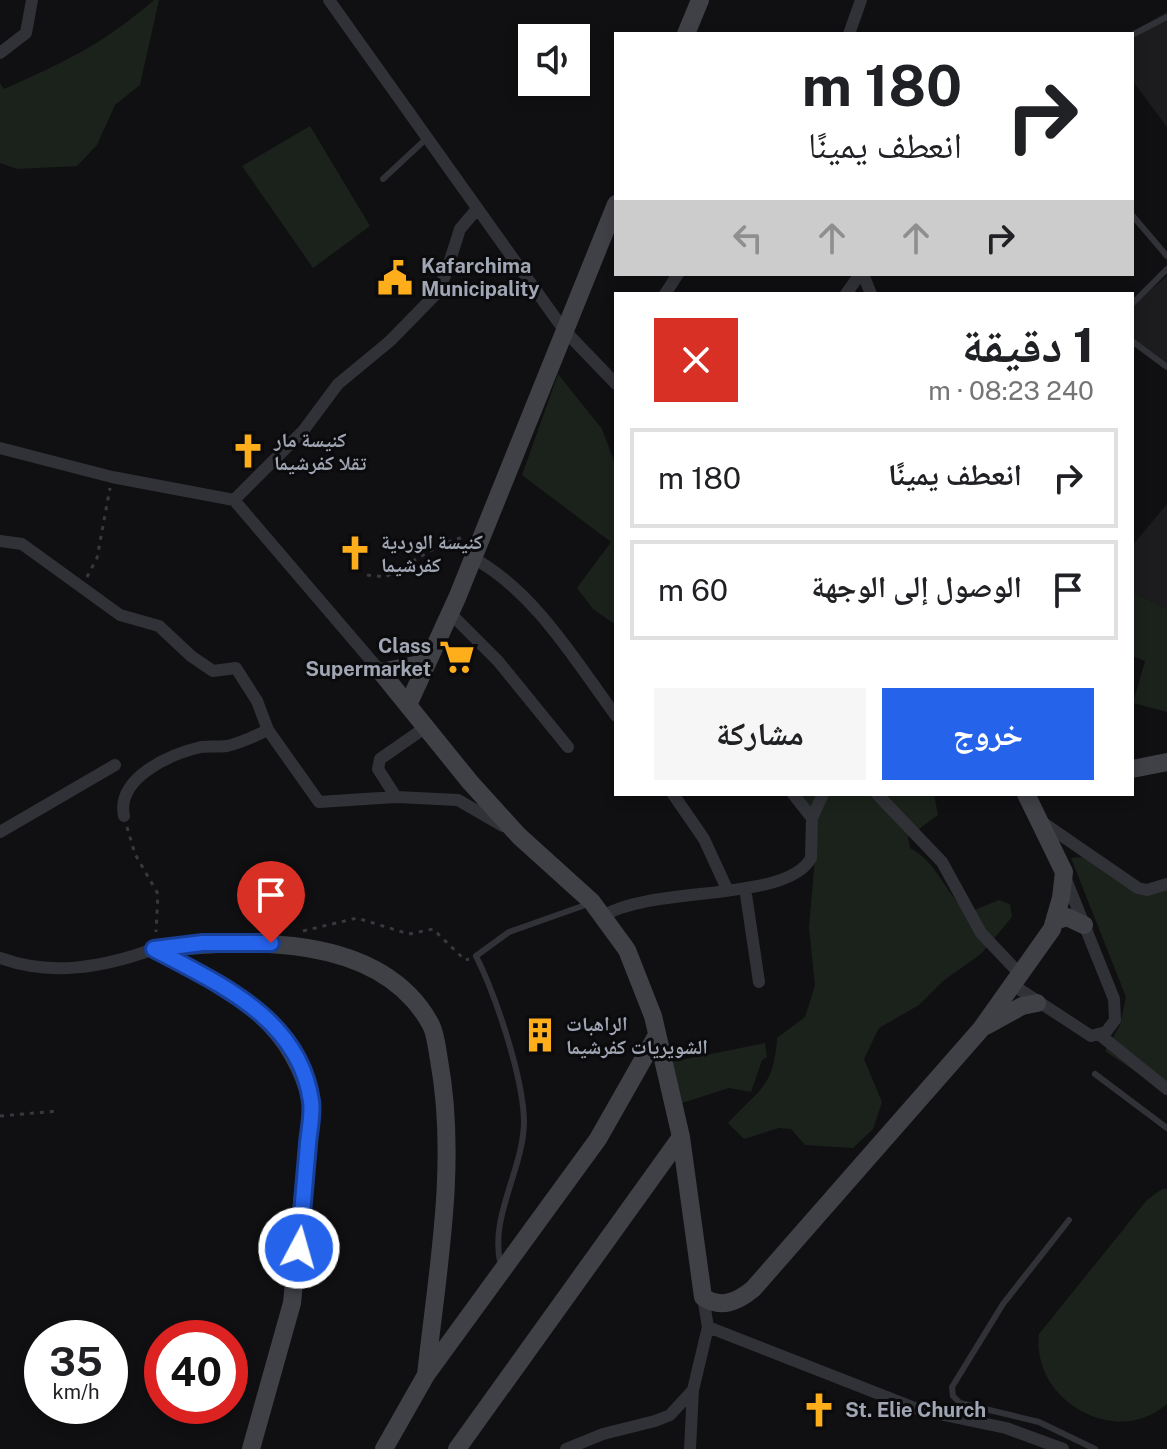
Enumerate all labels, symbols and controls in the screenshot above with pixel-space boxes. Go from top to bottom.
map controls [518,24,590,96]
button: sound [518,24,590,96]
text: 180 m [802,53,962,119]
icon: right [990,64,1094,168]
text: انعطف يمينًا [808,124,962,166]
icon: left [726,216,770,260]
icon: ahead [810,216,854,260]
icon: ahead [894,216,938,260]
icon: right [978,216,1022,260]
place label: Kafarchima Municipality [421,254,540,301]
public building icon: Kafarchima Municipality [376,259,414,297]
text: 1 دقيقة [962,316,1094,373]
button: close [654,318,738,402]
text: 240 m · 08:23 [928,375,1094,406]
place label: كنيسة مار تقلا كفرشيما [273,428,367,475]
church icon: كنيسة مار تقلا كفرشيما [229,432,267,470]
text: انعطف يمينًا [888,456,1022,492]
icon: right [1046,456,1090,500]
text: 180 m [658,460,741,496]
place label: كنيسة الوردية كفرشيما [381,530,483,577]
church icon: كنيسة الوردية كفرشيما [336,534,374,572]
text: الوصول إلى الوجهة [811,568,1022,604]
icon: arrive [1046,568,1090,612]
text: 60 m [658,572,728,608]
place label: Class Supermarket [305,634,431,681]
supermarket icon: Class Supermarket [438,638,476,676]
button: مشاركة [654,688,866,780]
button: خروج [882,688,1094,780]
pin [237,861,305,943]
icon: arrive [249,873,293,917]
place label: الراهبات الشويريات كفرشيما [566,1012,708,1059]
building icon: الراهبات الشويريات كفرشيما [521,1016,559,1054]
position arrow [257,1206,341,1290]
speed limit sign: 40 [144,1320,248,1424]
text: 35 [49,1338,103,1385]
text: km/h [52,1380,100,1404]
church icon: St. Elie Church [800,1391,838,1429]
place label: St. Elie Church [845,1398,986,1422]

